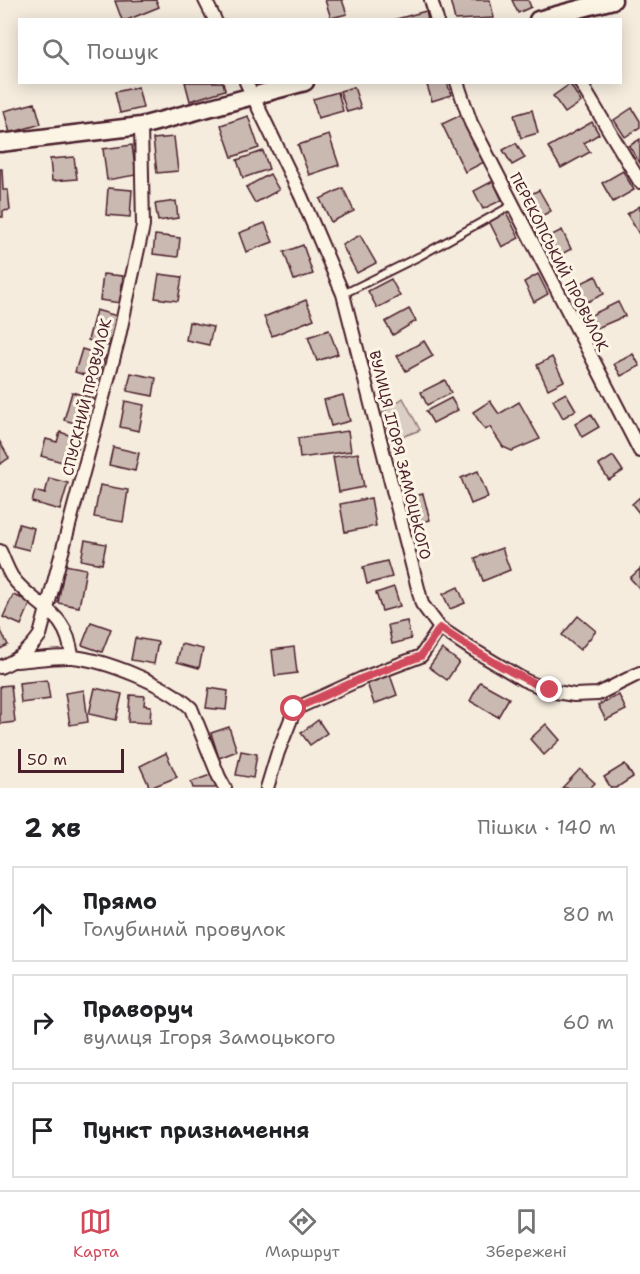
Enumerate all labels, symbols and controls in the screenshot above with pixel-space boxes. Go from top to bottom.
search box [18,18,622,84]
icon: search [39,35,72,68]
text: Пошук [87,37,158,66]
street label: ПЕРЕКОПСЬКИЙ ПРОВУЛОК [505,169,614,355]
street label: СПУСКНИЙ ПРОВУЛОК [57,315,116,478]
street label: ВУЛИЦЯ ІГОРЯ ЗАМОЦЬКОГО [364,348,436,562]
route end [536,676,562,702]
route start [280,695,306,721]
scale bar [18,746,124,774]
text: 50 m [27,749,67,770]
text: 2 хв [24,810,81,845]
text: Пішки · 140 m [478,814,616,840]
text: Прямо [83,887,157,916]
icon: ahead [26,898,59,931]
text: 80 m [562,901,614,927]
text: Голубиний провулок [83,916,285,942]
text: Праворуч [83,995,193,1024]
icon: right [26,1006,59,1039]
text: 60 m [562,1009,614,1035]
text: вулиця Ігоря Замоцького [83,1024,336,1050]
icon: arrive [26,1114,59,1147]
text: Пункт призначення [83,1116,310,1145]
tab: Карта [73,1205,119,1262]
tab: Маршрут [265,1205,340,1262]
tab: Збережені [486,1205,567,1262]

